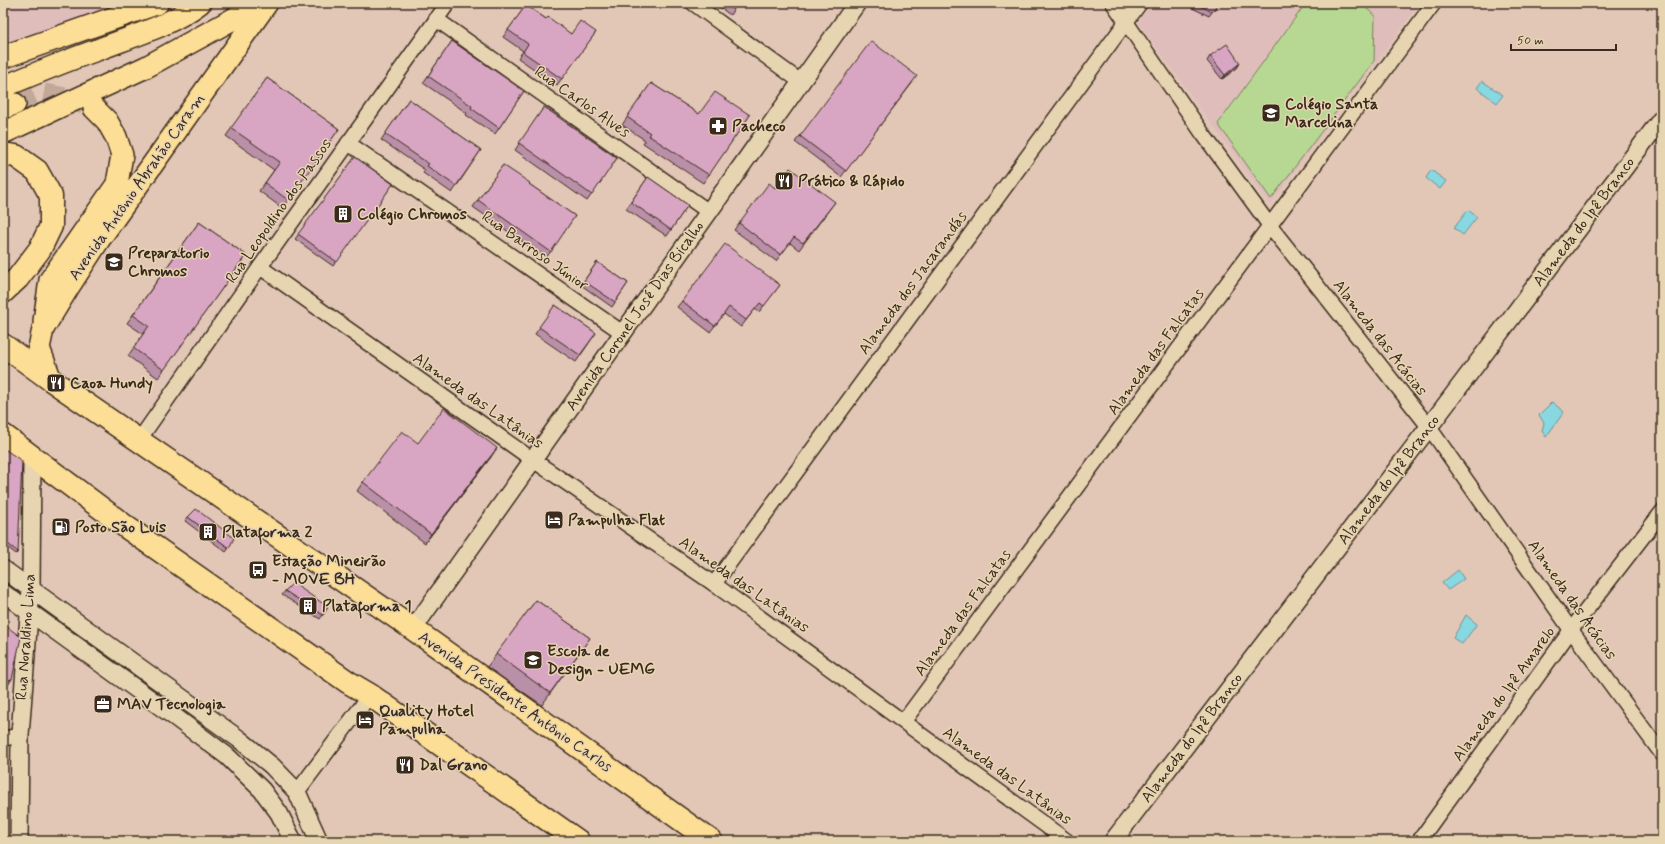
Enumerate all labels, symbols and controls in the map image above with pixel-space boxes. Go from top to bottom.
scale bar [1511,26,1616,52]
text: 50 m [1517,33,1544,49]
street label: Rua Carlos Alves [530,61,634,143]
street label: Avenida Antônio Abrahão Caram [64,89,210,285]
place label: Colégio Santa Marcelina [1285,94,1378,133]
school or university icon: Colégio Santa Marcelina [1260,102,1282,124]
pharmacy icon: Pacheco [707,115,729,137]
place label: Pacheco [732,116,786,137]
street label: Rua Leopoldino dos Passos [221,134,337,288]
street label: Alameda do Ipê Branco [1528,153,1640,291]
restaurant icon: Prático & Rápido [773,170,795,192]
place label: Prático & Rápido [798,171,905,192]
building icon: Colégio Chromos [332,203,354,225]
place label: Colégio Chromos [357,204,467,226]
street label: Rua Barroso Júnior [477,206,593,296]
street label: Alameda dos Jacarandás [854,207,972,359]
street label: Avenida Coronel José Dias Bicalho [561,217,709,415]
place label: Preparatorio Chromos [128,243,210,282]
school or university icon: Preparatorio Chromos [103,251,125,273]
street label: Alameda das Acácias [1328,276,1432,400]
street label: Alameda das Falcatas [1103,284,1209,420]
street label: Alameda das Latânias [409,348,547,454]
restaurant icon: Caoa Hundy [45,372,67,394]
place label: Caoa Hundy [70,373,153,394]
street label: Alameda do Ipê Branco [1333,411,1445,549]
hotel icon: Pampulha Flat [543,509,565,531]
place label: Pampulha Flat [568,510,665,531]
fuel station icon: Posto São Luis [50,516,72,538]
place label: Posto São Luis [75,517,166,538]
building icon: Plataforma 2 [197,521,219,543]
place label: Plataforma 2 [222,522,313,545]
street label: Alameda das Latânias [675,532,813,638]
street label: Alameda das Acácias [1523,536,1621,664]
street label: Alameda das Falcatas [910,545,1016,681]
place label: Estação Mineirão - MOVE BH [272,551,386,590]
bus stop icon: Estação Mineirão - MOVE BH [247,559,269,581]
street label: Rua Noraldino Lima [11,573,41,701]
building icon: Plataforma 1 [297,595,319,617]
place label: Plataforma 1 [322,596,412,619]
street label: Alameda do Ipê Amarelo [1448,622,1560,766]
street label: Avenida Presidente Antônio Carlos [414,627,616,777]
place label: Escola de Design - UEMG [547,641,655,682]
school or university icon: Escola de Design - UEMG [522,649,544,671]
street label: Alameda do Ipê Branco [1136,669,1248,807]
office icon: MAV Tecnologia [92,693,114,715]
place label: MAV Tecnologia [117,694,226,716]
place label: Quality Hotel Pampulha [379,701,474,740]
hotel icon: Quality Hotel Pampulha [354,709,376,731]
street label: Alameda das Latânias [938,722,1076,830]
restaurant icon: Dal Grano [394,754,416,776]
place label: Dal Grano [419,755,488,776]

